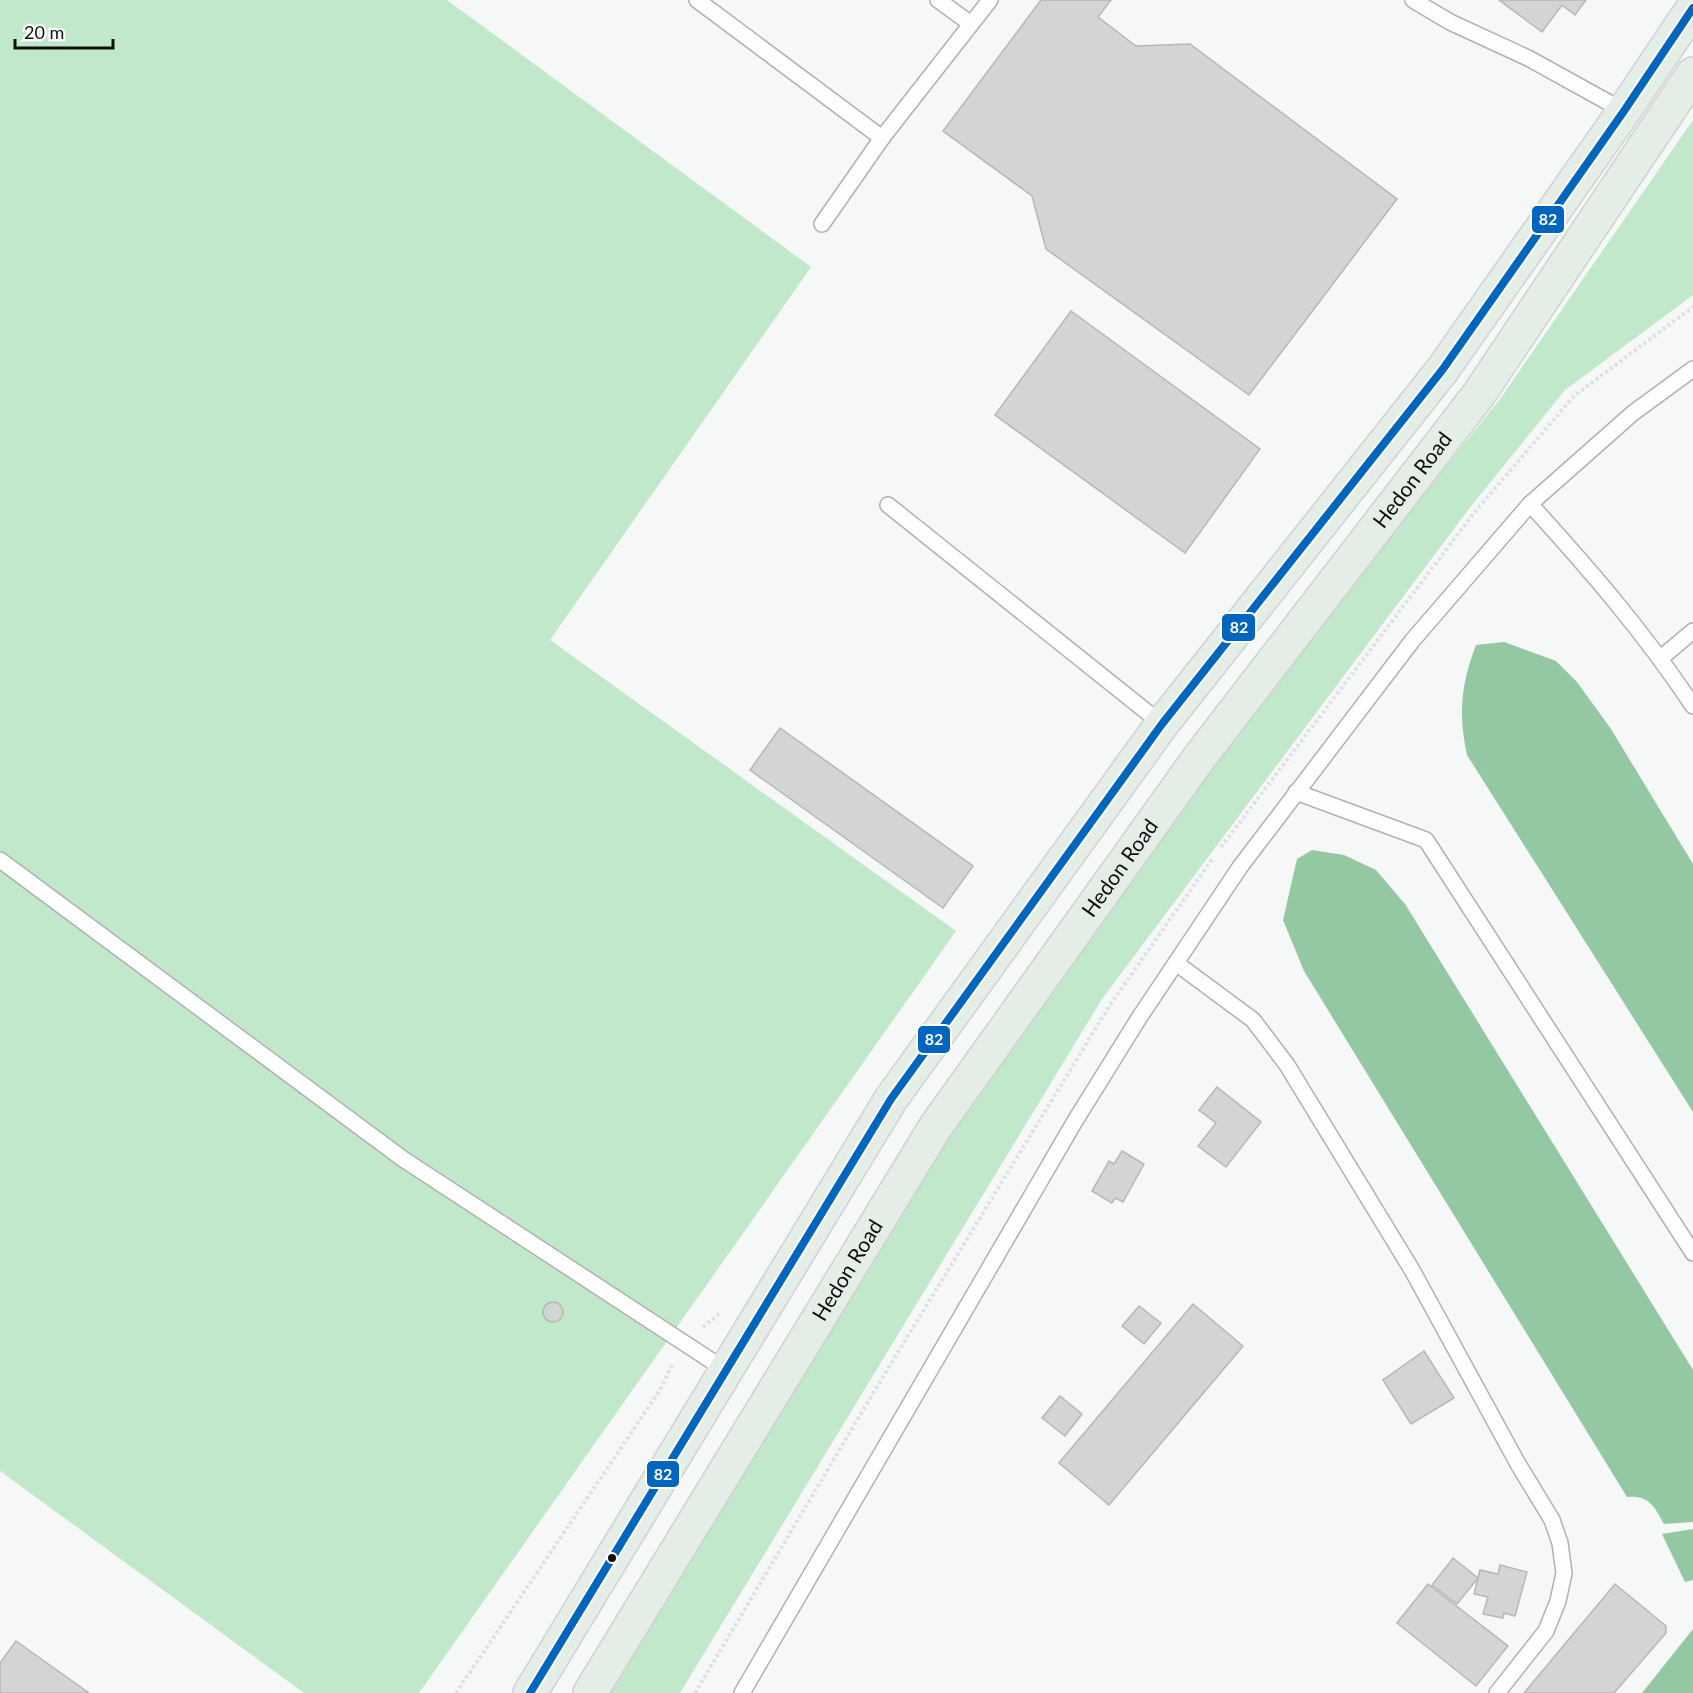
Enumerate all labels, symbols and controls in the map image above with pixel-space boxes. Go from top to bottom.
scale bar [15,12,112,50]
text: 20 m [24,21,64,43]
line badge: 82 [1531,205,1565,234]
text: 82 [1539,209,1557,228]
street label: Hedon Road [1367,426,1456,532]
line badge: 82 [1221,613,1256,642]
text: 82 [1230,617,1248,636]
street label: Hedon Road [1076,814,1162,921]
line badge: 82 [917,1025,951,1054]
text: 82 [925,1029,943,1048]
street label: Hedon Road [806,1214,887,1325]
line badge: 82 [646,1460,680,1488]
text: 82 [654,1464,672,1483]
unlabelled marker [606,1552,618,1564]

